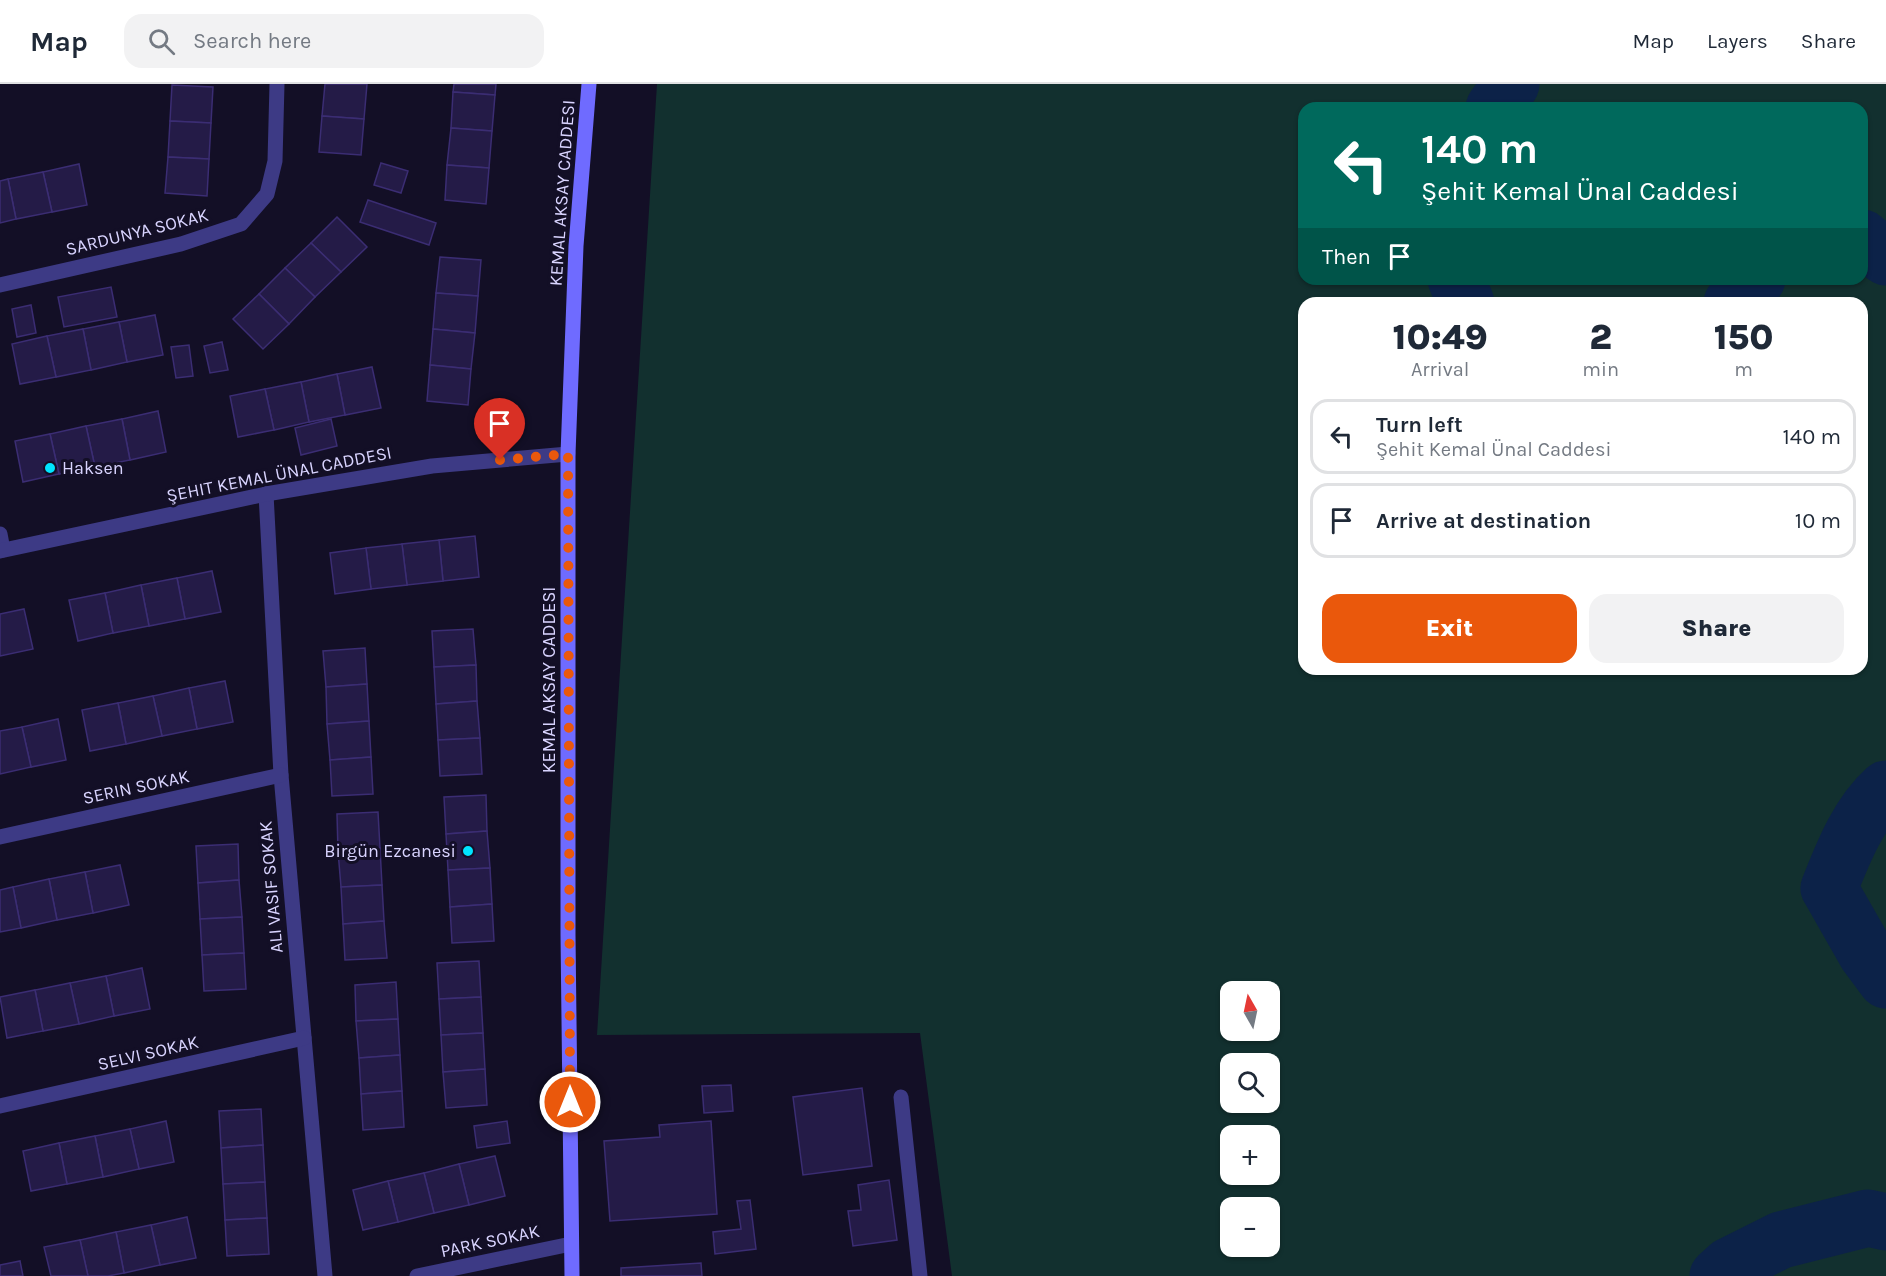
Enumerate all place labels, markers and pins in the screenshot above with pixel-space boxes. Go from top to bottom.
pin [474,398,525,460]
place label: Haksen [62,457,124,479]
marker: Haksen [43,461,57,475]
place label: Birgün Ezcanesi [324,840,456,862]
marker: Birgün Ezcanesi [461,844,475,858]

